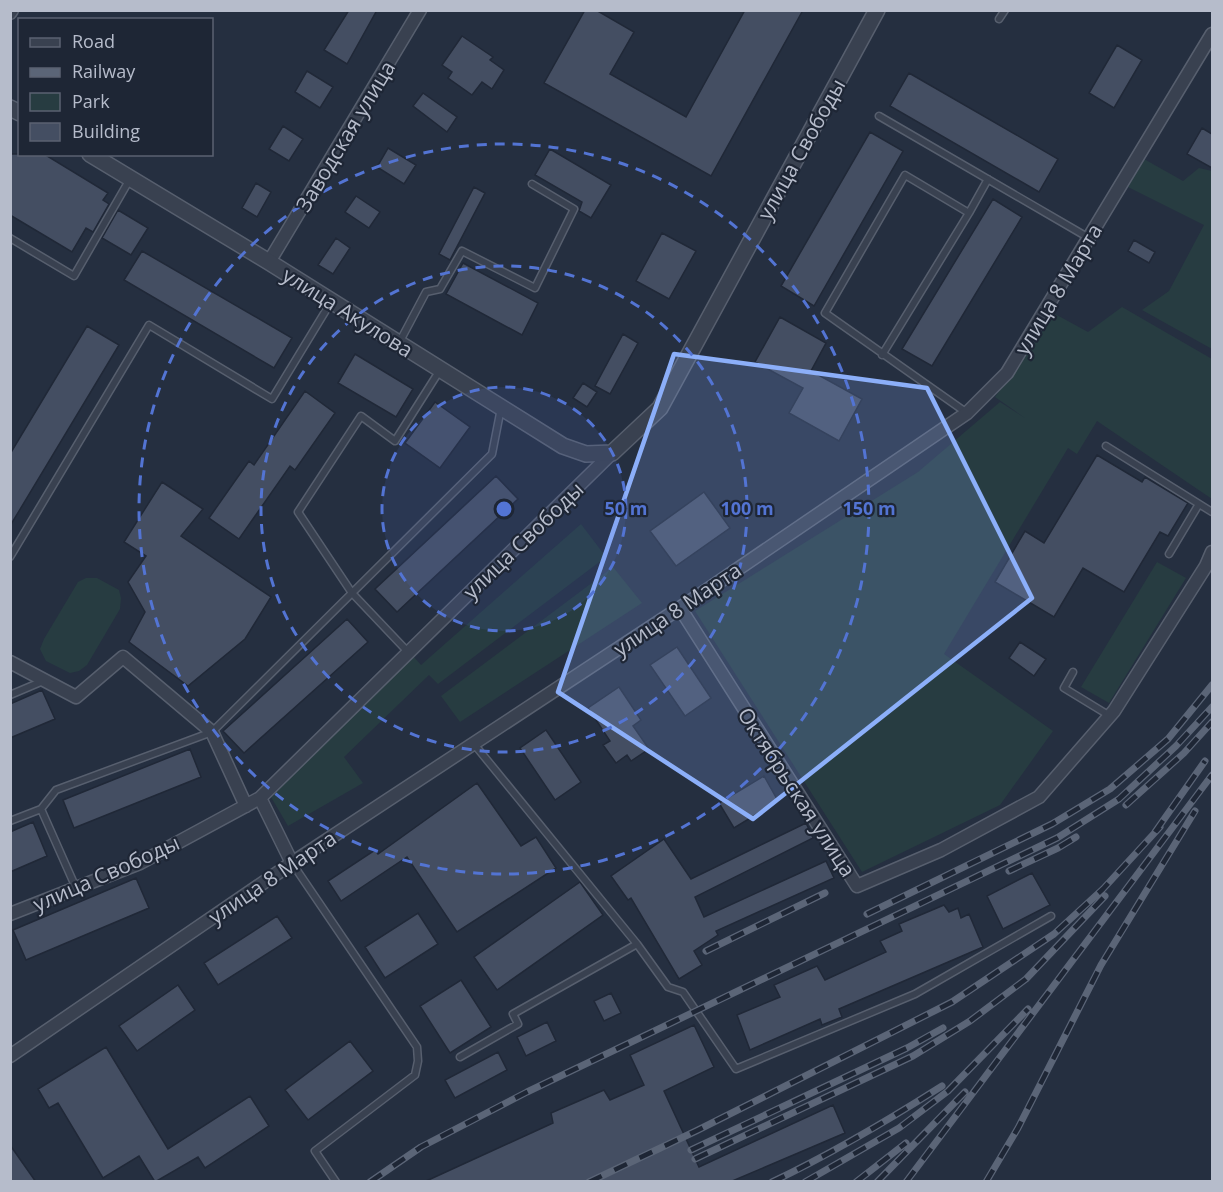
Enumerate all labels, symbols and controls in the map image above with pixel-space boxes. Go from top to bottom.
legend [18,18,213,156]
text: Road [72,29,115,53]
street label: Заводская улица [289,55,401,217]
text: Railway [72,59,136,83]
street label: улица Свободы [751,73,851,225]
text: Park [72,89,110,113]
text: Building [72,119,140,143]
street label: улица 8 Марта [1008,218,1108,360]
street label: улица Акулова [277,261,419,363]
street label: улица Свободы [457,475,589,605]
text: 50 m [605,496,647,520]
text: 100 m [720,496,774,520]
text: 150 m [842,496,896,520]
centre of rings [494,499,514,519]
street label: улица 8 Марта [608,556,746,662]
street label: Октябрьская улица [732,702,862,882]
street label: улица 8 Марта [203,824,341,930]
street label: улица Свободы [28,828,184,918]

